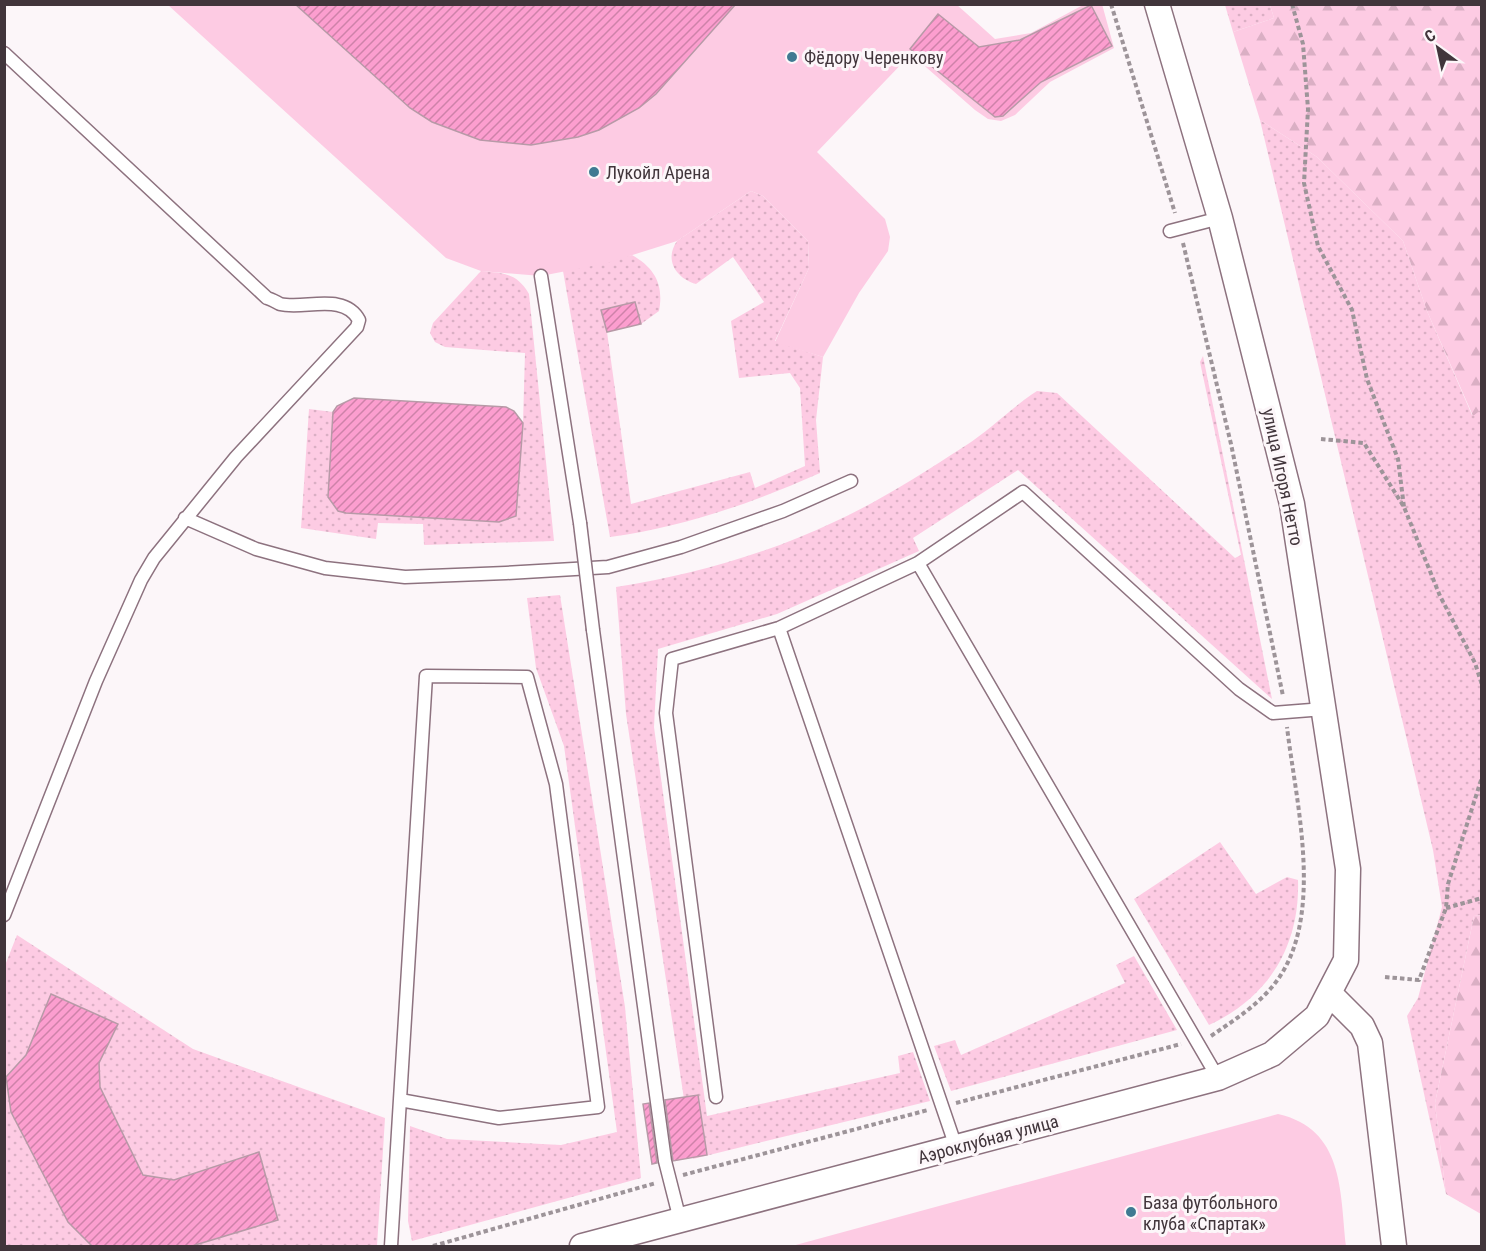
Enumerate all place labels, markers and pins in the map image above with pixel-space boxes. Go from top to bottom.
place label: Фёдору Черенкову [804,47,944,68]
marker: Фёдору Черенкову [785,50,799,64]
place label: Лукойл Арена [606,162,710,183]
marker: Лукойл Арена [587,165,601,179]
place label: База футбольного клуба «Спартак» [1143,1192,1278,1234]
marker: База футбольного клуба «Спартак» [1124,1205,1138,1219]

